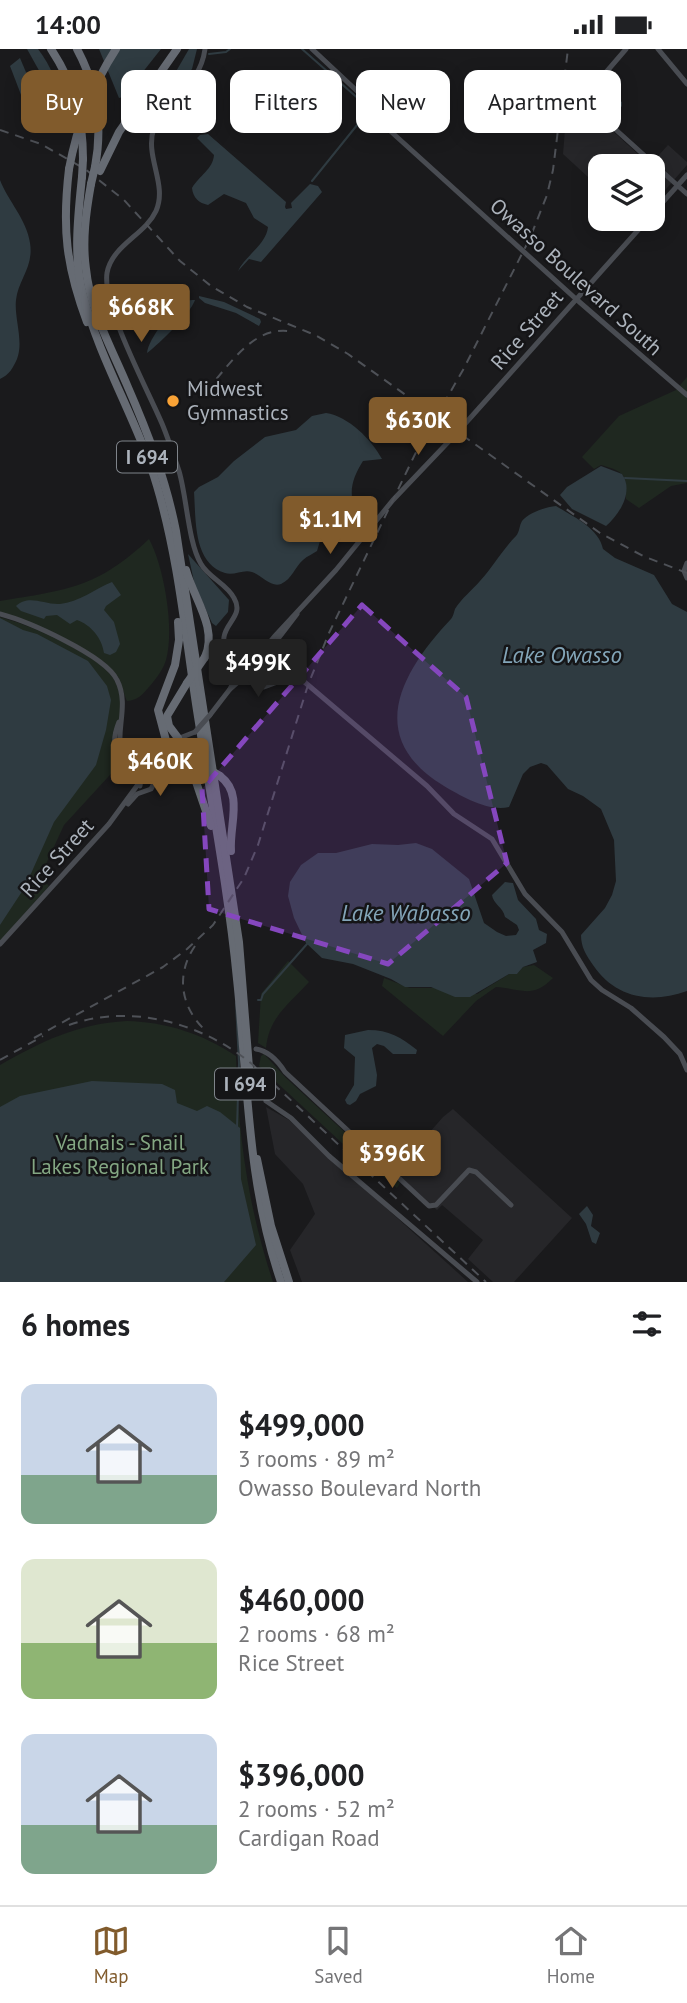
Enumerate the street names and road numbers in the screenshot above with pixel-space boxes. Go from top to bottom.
street label: Owasso Boulevard South [484,192,668,361]
street label: Rice Street [485,284,569,375]
road number: I 694 [117,441,177,473]
street label: Rice Street [14,813,99,903]
road number: I 694 [215,1069,275,1099]

